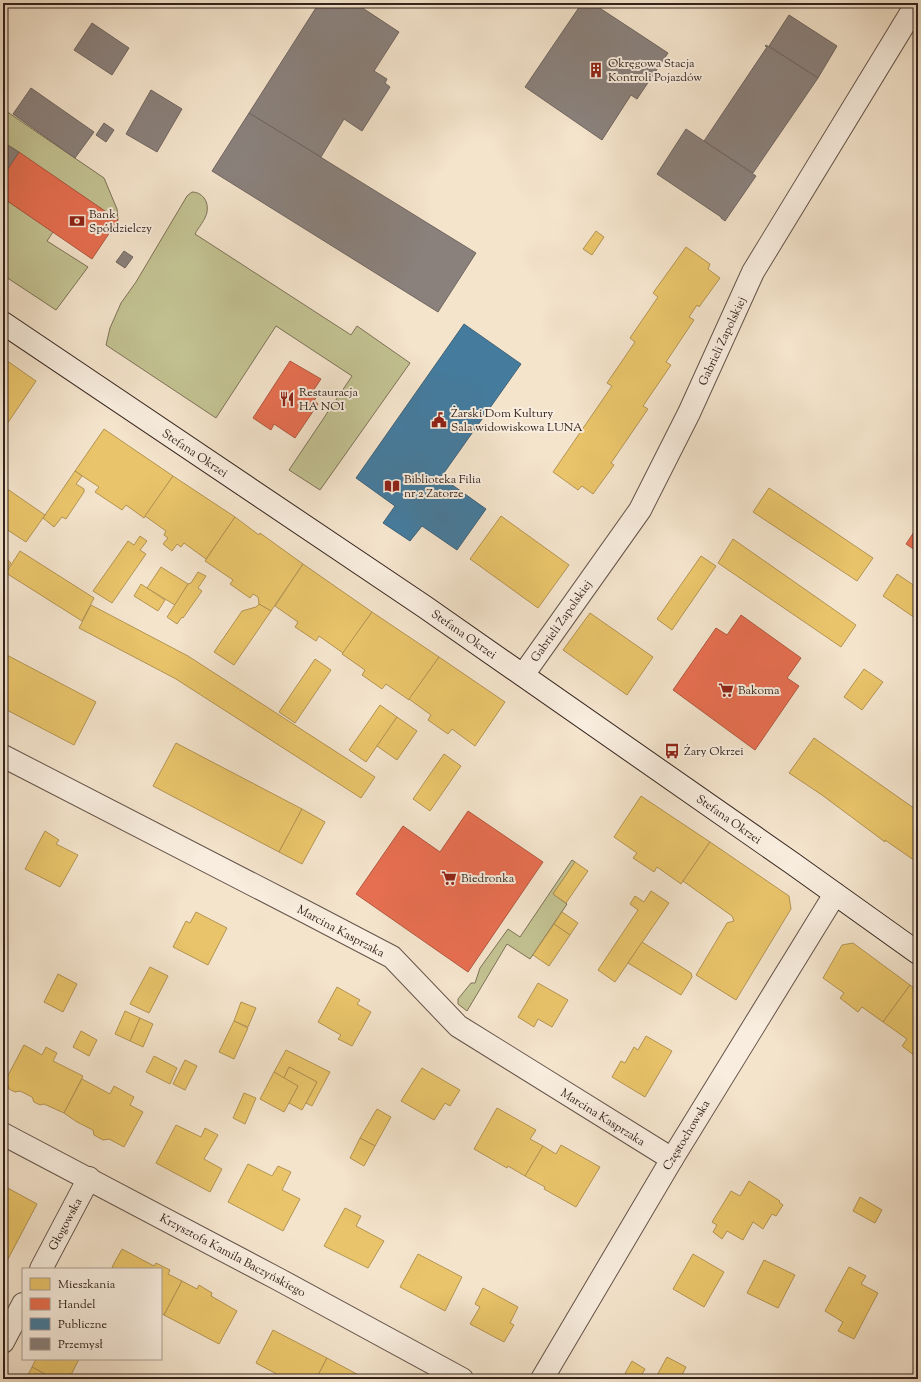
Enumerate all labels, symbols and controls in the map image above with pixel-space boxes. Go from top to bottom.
place label: Okręgowa Stacja Kontroli Pojazdów [608,55,702,87]
building icon: Okręgowa Stacja Kontroli Pojazdów [587,61,605,79]
place label: Bank Spółdzielczy [89,206,152,238]
bank icon: Bank Spółdzielczy [68,212,86,230]
street label: Gabrieli Zapolskiej [694,294,751,389]
place label: Restauracja HA NOI [299,384,358,416]
restaurant icon: Restauracja HA NOI [278,390,296,408]
place label: Żarski Dom Kultury Sala widowiskowa LUNA [451,405,583,437]
public building icon: Żarski Dom Kultury Sala widowiskowa LUNA [430,411,448,429]
street label: Stefana Okrzei [158,425,232,483]
place label: Biblioteka Filia nr 2 Zatorze [404,471,481,503]
library icon: Biblioteka Filia nr 2 Zatorze [383,477,401,495]
street label: Gabrieli Zapolskiej [527,577,597,666]
street label: Stefana Okrzei [427,606,500,664]
supermarket icon: Bakoma [717,681,735,699]
place label: Bakoma [738,682,780,700]
bus stop icon: Żary Okrzei [663,742,681,760]
place label: Żary Okrzei [684,743,744,761]
street label: Stefana Okrzei [692,791,765,849]
supermarket icon: Biedronka [440,869,458,887]
place label: Biedronka [461,870,515,888]
street label: Marcina Kasprzaka [293,901,388,963]
street label: Marcina Kasprzaka [557,1084,649,1151]
street label: Częstochowska [659,1097,715,1174]
street label: Głogowska [44,1195,88,1254]
street label: Krzysztofa Kamila Baczyńskiego [156,1210,309,1302]
legend [22,1268,162,1360]
text: Mieszkania [58,1276,116,1294]
text: Handel [58,1296,96,1314]
text: Publiczne [58,1316,108,1334]
text: Przemysł [58,1336,103,1354]

